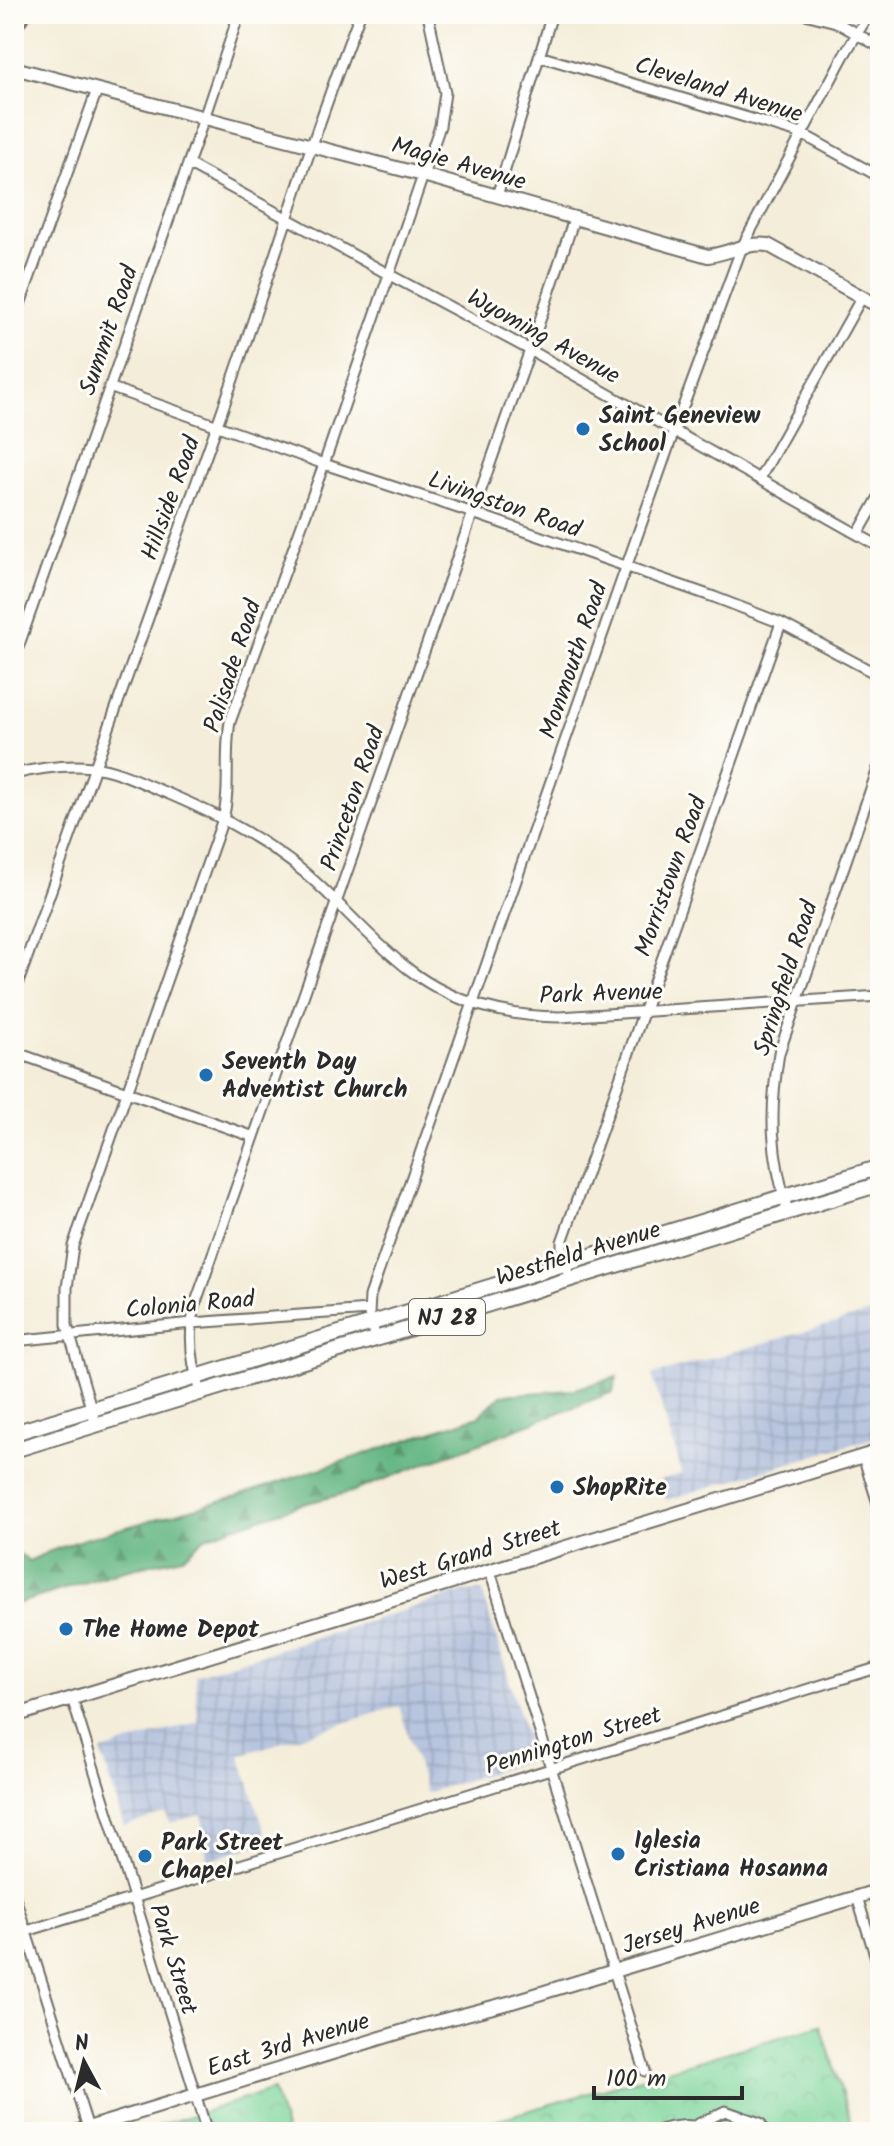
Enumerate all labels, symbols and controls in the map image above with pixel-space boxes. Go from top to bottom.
street label: Cleveland Avenue [630,46,808,135]
street label: Magie Avenue [387,127,531,202]
street label: Summit Road [69,259,150,401]
street label: Wyoming Avenue [459,279,627,396]
place label: Saint Geneview School [599,397,761,464]
marker: Saint Geneview School [574,420,592,438]
street label: Hillside Road [131,430,212,566]
street label: Livingston Road [423,461,587,550]
street label: Monmouth Road [529,576,620,744]
street label: Palisade Road [194,594,274,738]
street label: Princeton Road [310,719,397,877]
street label: Morristown Road [624,790,719,962]
street label: Springfield Road [743,895,830,1061]
street label: Park Avenue [539,973,664,1016]
place label: Seventh Day Adventist Church [222,1043,407,1110]
marker: Seventh Day Adventist Church [197,1066,215,1084]
street label: Westfield Avenue [491,1211,666,1298]
street label: Colonia Road [124,1280,257,1331]
road number: NJ 28 [409,1299,485,1335]
place label: ShopRite [573,1469,667,1508]
marker: ShopRite [548,1478,566,1496]
street label: West Grand Street [375,1509,567,1602]
place label: The Home Depot [82,1611,260,1650]
marker: The Home Depot [57,1620,75,1638]
street label: Pennington Street [480,1696,667,1787]
place label: Iglesia Cristiana Hosanna [634,1822,828,1889]
place label: Park Street Chapel [161,1824,284,1891]
marker: Iglesia Cristiana Hosanna [609,1845,627,1863]
marker: Park Street Chapel [136,1847,154,1865]
street label: Jersey Avenue [618,1887,765,1966]
street label: Park Street [137,1899,208,2020]
street label: East 3rd Avenue [202,2002,375,2089]
north arrow [44,2022,124,2102]
text: N [73,2026,91,2063]
scale bar [594,2050,742,2100]
text: 100 m [606,2060,666,2099]

